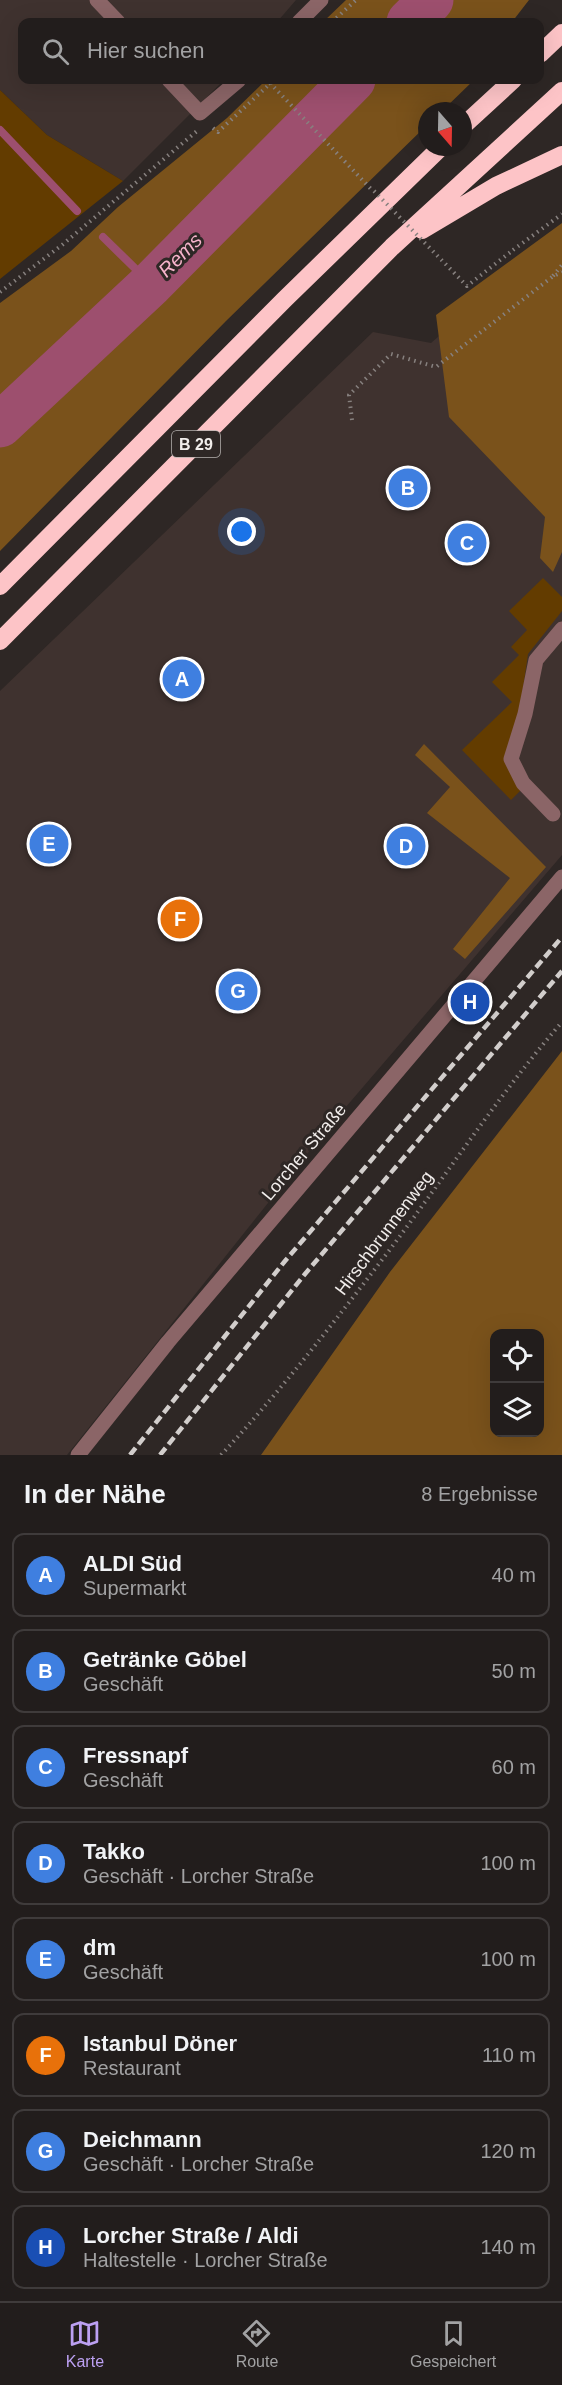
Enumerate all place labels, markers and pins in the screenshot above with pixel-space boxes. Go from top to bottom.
pin: B [388,466,428,510]
pin: C [448,520,486,566]
pin: A [162,656,201,702]
pin: E [29,822,68,866]
pin: D [386,824,426,868]
pin: F [160,896,200,942]
pin: G [218,968,258,1014]
pin: H [450,980,490,1024]

